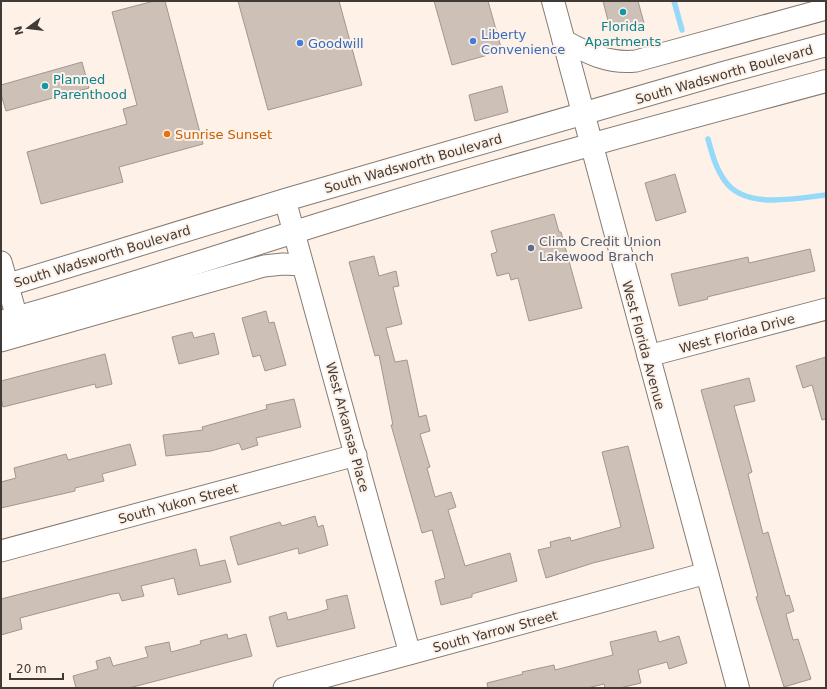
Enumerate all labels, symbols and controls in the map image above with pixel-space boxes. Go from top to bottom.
marker: Florida Apartments [618,7,628,17]
north arrow [8,8,48,48]
place label: Florida Apartments [585,19,661,49]
text: N [11,24,26,37]
place label: Liberty Convenience [481,27,565,57]
place label: Goodwill [308,36,364,51]
marker: Liberty Convenience [468,36,478,46]
marker: Goodwill [295,38,305,48]
street label: South Wadsworth Boulevard [634,42,815,107]
place label: Planned Parenthood [53,72,127,102]
marker: Planned Parenthood [40,81,50,91]
place label: Sunrise Sunset [175,127,272,142]
marker: Sunrise Sunset [162,129,172,139]
street label: South Wadsworth Boulevard [323,131,504,196]
street label: South Wadsworth Boulevard [12,222,192,291]
place label: Climb Credit Union Lakewood Branch [539,234,661,264]
marker: Climb Credit Union Lakewood Branch [526,243,536,253]
street label: West Florida Avenue [619,279,668,411]
street label: West Florida Drive [678,311,797,356]
street label: West Arkansas Place [323,360,372,494]
street label: South Yukon Street [117,480,240,527]
street label: South Yarrow Street [431,608,559,655]
scale bar [10,655,63,681]
text: 20 m [16,662,47,676]

